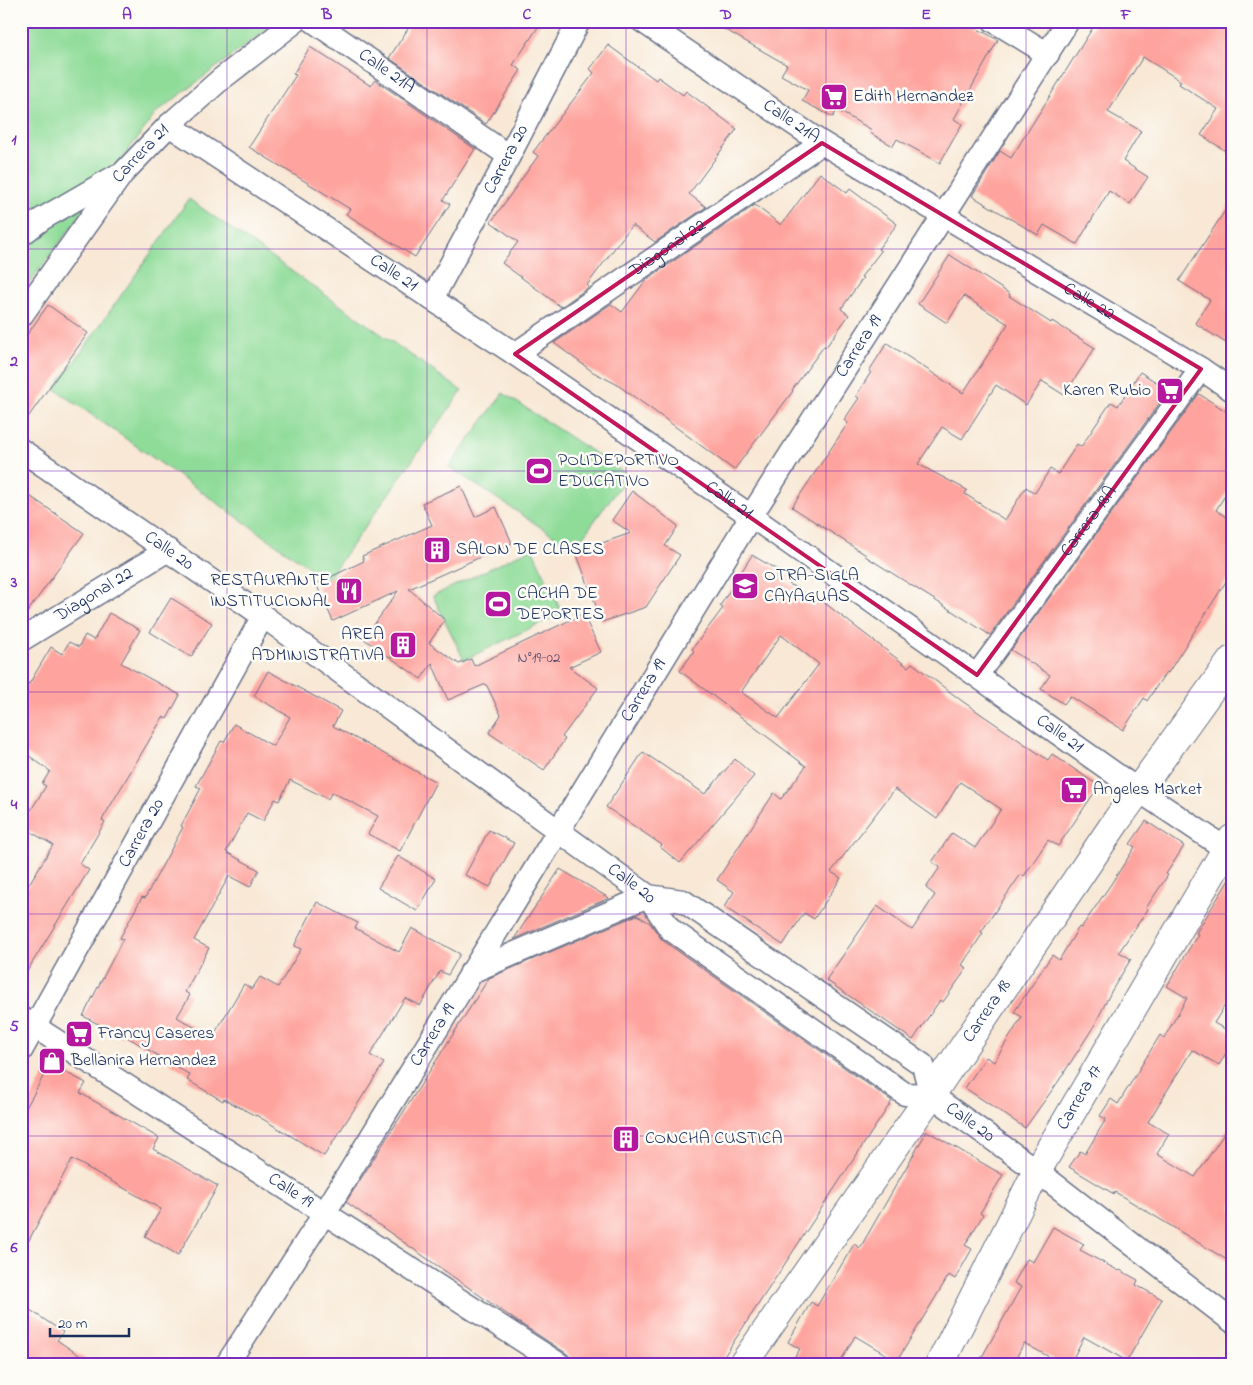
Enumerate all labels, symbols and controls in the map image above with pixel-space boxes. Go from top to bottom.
text: A [122,3,132,27]
text: B [321,3,333,27]
text: C [523,3,532,27]
text: D [719,3,732,27]
text: E [921,3,931,27]
text: F [1120,3,1132,27]
street label: Calle 21A [353,43,420,100]
supermarket icon: Edith Hernandez [819,82,849,112]
place label: Edith Hernandez [853,84,974,110]
street label: Calle 21A [757,93,825,151]
street label: Carrera 21 [106,118,176,189]
street label: Carrera 20 [478,120,536,199]
text: 1 [11,128,17,152]
street label: Diagonal 22 [624,213,712,285]
street label: Calle 21 [364,248,423,299]
street label: Calle 22 [1058,277,1120,328]
street label: Carrera 19 [830,310,890,383]
text: 2 [9,350,18,374]
supermarket icon: Karen Rubio [1155,376,1185,406]
place label: Karen Rubio [1063,378,1151,404]
place label: POLIDEPORTIVO EDUCATIVO [558,448,679,495]
sports icon: POLIDEPORTIVO EDUCATIVO [524,456,554,486]
street label: Calle 21 [699,475,758,526]
street label: Carrera 18A [1054,481,1124,563]
street label: Calle 20 [139,525,199,578]
building icon: SALON DE CLASES [422,535,452,565]
place label: SALON DE CLASES [456,537,604,563]
street label: Diagonal 22 [49,561,139,630]
place label: OTRA-SIGLA CAYAGUAS [764,563,859,610]
place label: RESTAURANTE INSTITUCIONAL [210,568,330,615]
text: 3 [10,571,18,595]
school or university icon: OTRA-SIGLA CAYAGUAS [730,571,760,601]
restaurant icon: RESTAURANTE INSTITUCIONAL [334,576,364,606]
place label: CACHA DE DEPORTES [516,581,604,628]
sports icon: CACHA DE DEPORTES [483,589,513,619]
place label: AREA ADMINISTRATIVA [251,622,384,669]
building icon: AREA ADMINISTRATIVA [388,630,418,660]
house number: N°19-02 [518,647,561,669]
street label: Carrera 19 [615,654,674,727]
street label: Calle 21 [1030,708,1089,760]
supermarket icon: Angeles Market [1059,775,1089,805]
place label: Angeles Market [1093,777,1202,804]
text: 4 [10,793,18,817]
street label: Carrera 20 [112,794,172,873]
street label: Calle 20 [602,857,663,909]
street label: Carrera 18 [957,975,1018,1048]
street label: Carrera 19 [404,998,463,1072]
text: 5 [9,1015,19,1039]
supermarket icon: Francy Caseres [64,1019,94,1049]
place label: Francy Caseres [97,1021,215,1047]
shop icon: Bellanira Hernandez [37,1046,67,1076]
place label: Bellanira Hernandez [70,1048,217,1074]
street label: Carrera 17 [1051,1060,1110,1135]
street label: Calle 20 [940,1096,1000,1149]
building icon: CONCHA CUSTICA [611,1124,641,1154]
place label: CONCHA CUSTICA [645,1126,783,1152]
street label: Calle 19 [262,1167,318,1216]
text: 6 [9,1236,18,1260]
scale bar [50,1305,129,1337]
text: 20 m [58,1313,88,1335]

